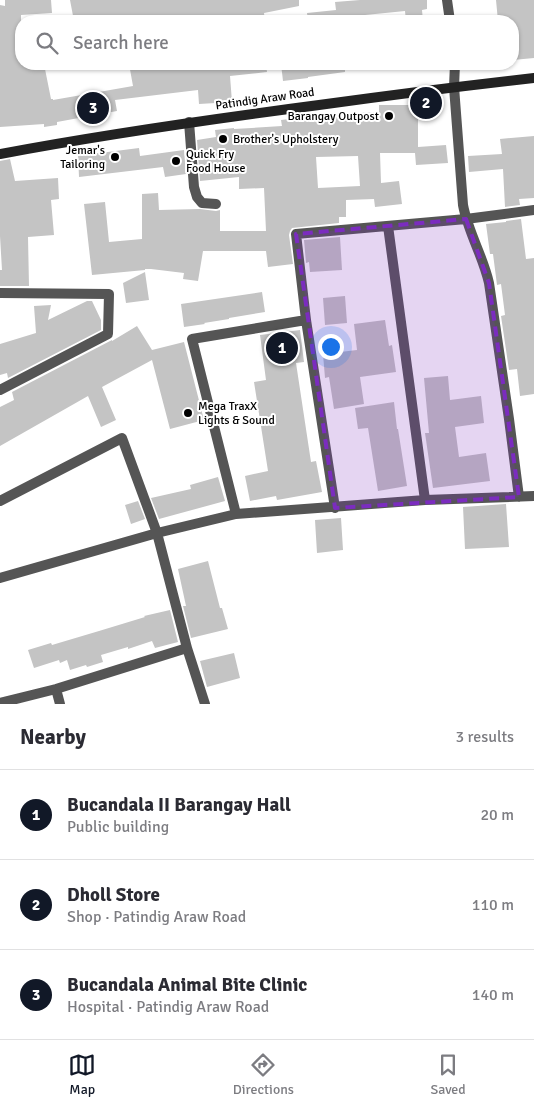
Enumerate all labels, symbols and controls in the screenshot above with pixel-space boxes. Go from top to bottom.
search box [15,15,519,70]
icon: search [33,29,61,57]
text: Search here [73,31,169,55]
pin: 2 [410,84,442,122]
street label: Patindig Araw Road [215,85,315,113]
pin: 3 [77,89,109,127]
place label: Barangay Outpost [287,109,379,124]
marker: Barangay Outpost [383,110,395,122]
place label: Brother's Upholstery [233,132,339,147]
marker: Brother's Upholstery [217,133,229,145]
place label: Jemar's Tailoring [60,143,105,172]
place label: Quick Fry Food House [186,147,246,176]
marker: Jemar's Tailoring [109,151,121,163]
marker: Quick Fry Food House [170,155,182,167]
pin: 1 [266,329,298,367]
your location [318,334,344,360]
place label: Mega TraxX Lights & Sound [198,399,275,428]
marker: Mega TraxX Lights & Sound [182,407,194,419]
text: Nearby [20,724,86,750]
text: 3 results [455,727,514,747]
text: Bucandala II Barangay Hall [67,793,291,817]
text: 1 [32,805,40,825]
text: 20 m [480,805,514,825]
text: Public building [67,817,169,837]
text: Dholl Store [67,883,160,907]
text: 2 [32,895,40,915]
text: 110 m [472,895,514,915]
text: Shop · Patindig Araw Road [67,907,246,927]
text: Bucandala Animal Bite Clinic [67,973,307,997]
text: 3 [32,985,40,1005]
text: 140 m [472,985,514,1005]
text: Hospital · Patindig Araw Road [67,997,269,1017]
tab: Map [68,1051,96,1098]
tab: Directions [233,1051,294,1098]
tab: Saved [430,1051,466,1098]

